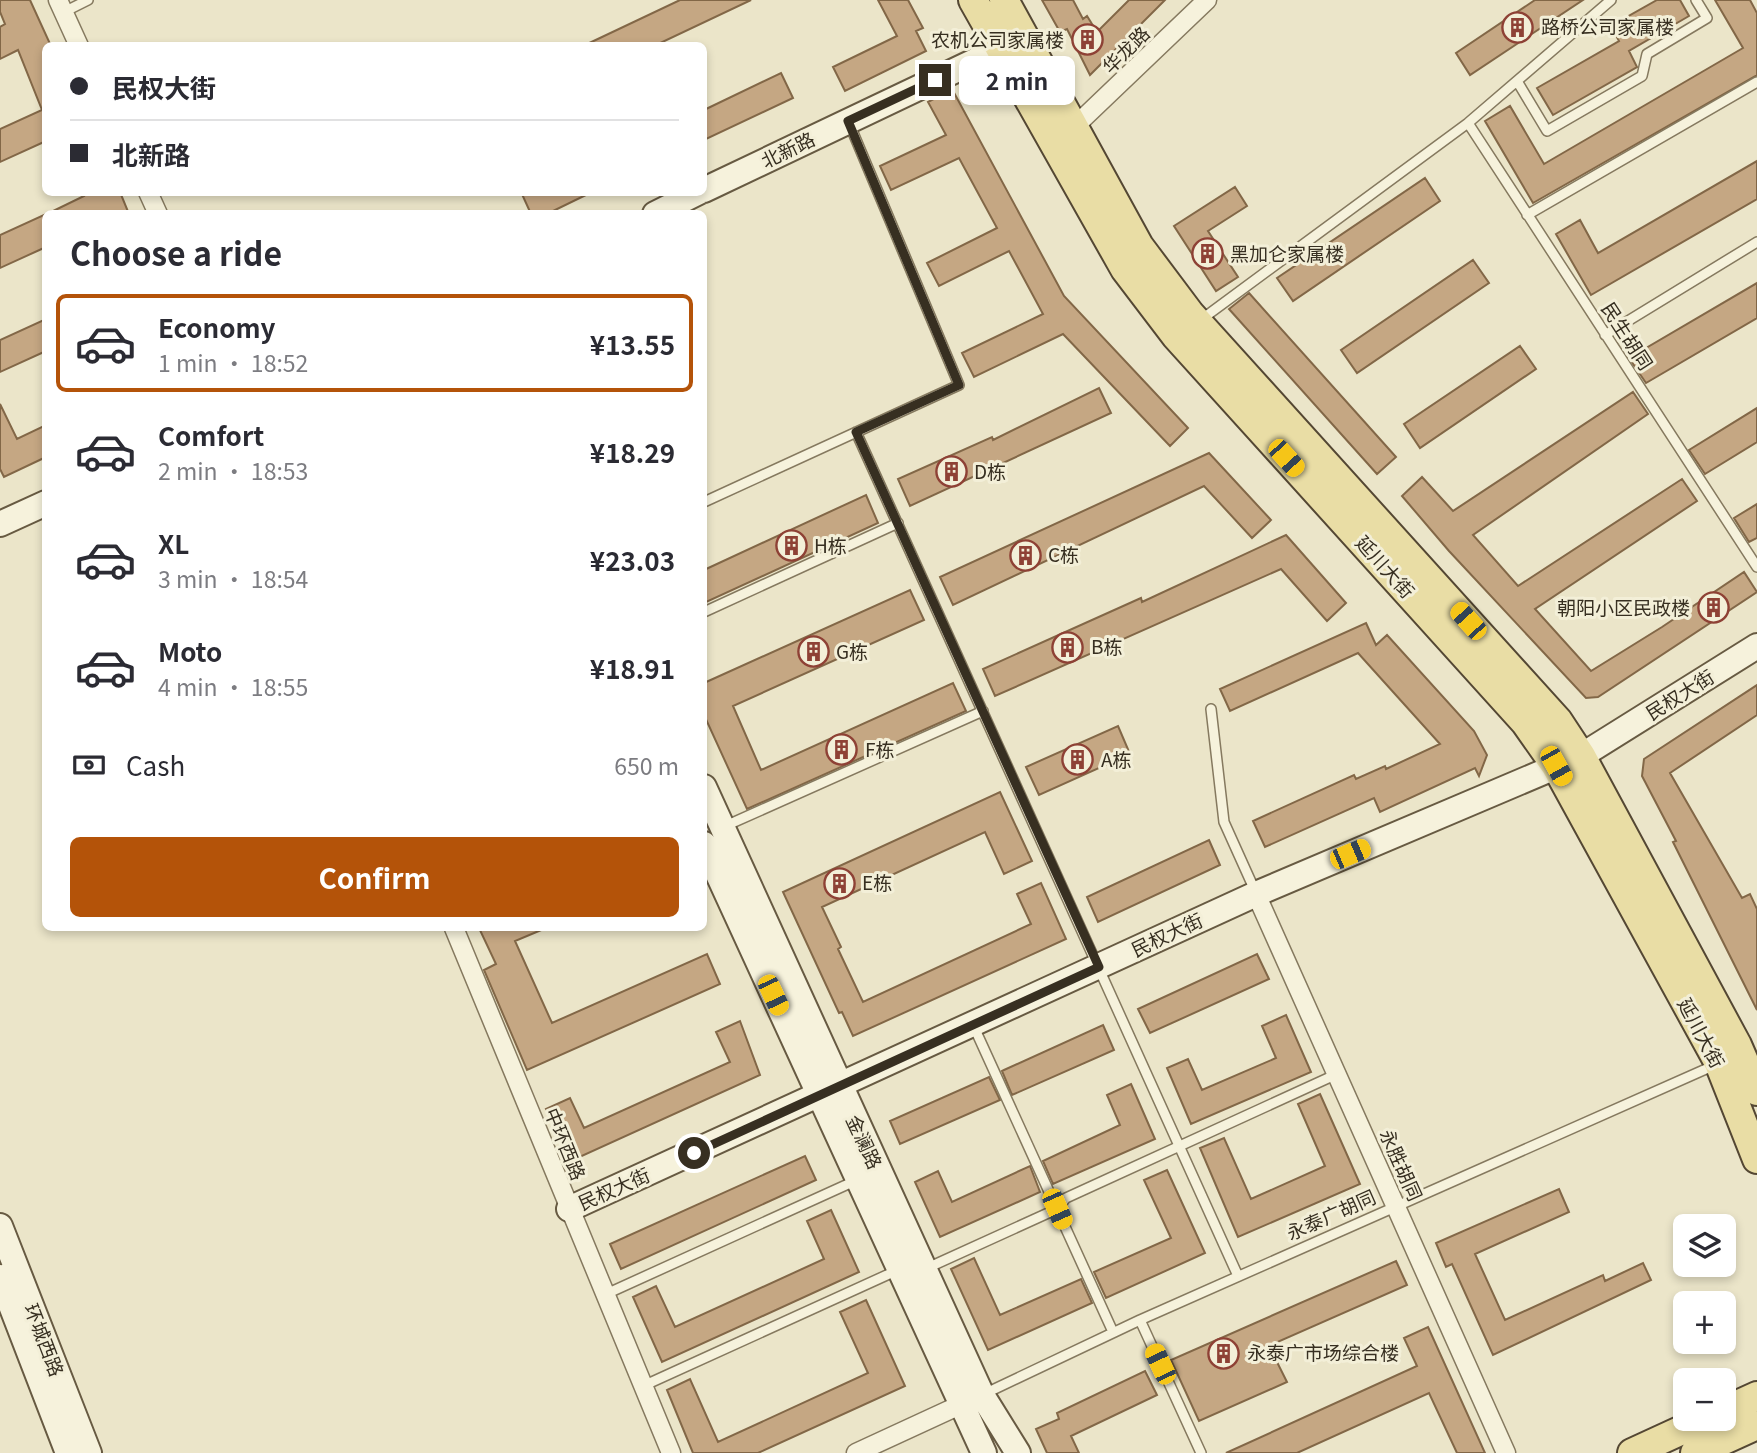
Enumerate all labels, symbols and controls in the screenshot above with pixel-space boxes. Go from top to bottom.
building icon: 路桥公司家属楼 [1501,10,1535,44]
place label: 路桥公司家属楼 [1541,12,1674,39]
street label: 华龙路 [1095,19,1155,79]
building icon: 农机公司家属楼 [1070,23,1104,57]
place label: 农机公司家属楼 [931,25,1064,52]
callout: 2 min [960,56,1075,104]
text: 2 min [986,63,1048,97]
route end [919,64,951,96]
text: 民权大街 [112,68,216,105]
street label: 北新路 [756,124,819,173]
text: 北新路 [112,135,190,172]
text: Choose a ride [70,229,282,275]
building icon: 黑加仑家属楼 [1190,237,1224,271]
place label: 黑加仑家属楼 [1230,239,1344,266]
street label: 民生胡同 [1596,296,1660,374]
text: Economy [158,308,276,345]
icon: car [74,312,137,375]
text: ¥13.55 [590,325,675,362]
text: 1 min · 18:52 [158,345,308,379]
text: Comfort [158,416,264,453]
icon: car [74,420,137,483]
text: ¥18.29 [590,433,675,470]
car [1265,435,1308,481]
text: 2 min · 18:53 [158,453,308,487]
building icon: D栋 [934,455,968,489]
place label: D栋 [974,457,1006,484]
text: XL [158,524,189,561]
icon: car [74,528,137,591]
building icon: H栋 [774,529,808,563]
street label: 延川大街 [1351,529,1422,603]
place label: H栋 [814,531,847,558]
building icon: C栋 [1008,538,1042,572]
place label: C栋 [1048,540,1079,567]
text: ¥23.03 [590,541,675,578]
text: 3 min · 18:54 [158,561,308,595]
building icon: 朝阳小区民政楼 [1696,591,1730,625]
place label: 朝阳小区民政楼 [1557,593,1690,620]
car [1447,598,1490,644]
building icon: B栋 [1051,630,1085,664]
text: Moto [158,632,222,669]
place label: B栋 [1091,632,1122,659]
building icon: G栋 [796,635,830,669]
icon: car [74,636,137,699]
place label: G栋 [836,637,868,664]
text: ¥18.91 [590,649,675,686]
street label: 民权大街 [1640,662,1719,725]
text: 4 min · 18:55 [158,669,308,703]
building icon: F栋 [825,733,859,767]
place label: F栋 [865,735,895,762]
building icon: A栋 [1061,743,1095,777]
car [1537,743,1576,789]
place label: A栋 [1101,745,1132,772]
icon: cash [70,746,108,784]
text: Cash [126,746,185,783]
text: 650 m [614,748,679,782]
car [1327,836,1374,872]
button: Confirm [70,837,679,917]
building icon: E栋 [822,866,856,900]
place label: E栋 [862,868,892,895]
street label: 民权大街 [1126,905,1207,962]
car [755,972,792,1018]
street label: 延川大街 [1673,992,1732,1072]
street label: 中环西路 [540,1103,593,1184]
street label: 金澜路 [841,1110,890,1173]
street label: 永胜胡同 [1375,1124,1430,1205]
route start [678,1137,710,1169]
street label: 民权大街 [573,1160,654,1215]
street label: 永泰广胡同 [1281,1182,1379,1245]
car [1039,1186,1076,1232]
map controls [1673,1214,1736,1431]
button: layers [1673,1214,1736,1277]
button: + [1673,1291,1736,1354]
street label: 环城西路 [19,1299,72,1380]
building icon: 永泰广市场综合楼 [1207,1336,1241,1370]
place label: 永泰广市场综合楼 [1247,1338,1399,1365]
car [1142,1341,1179,1387]
button: − [1673,1368,1736,1431]

